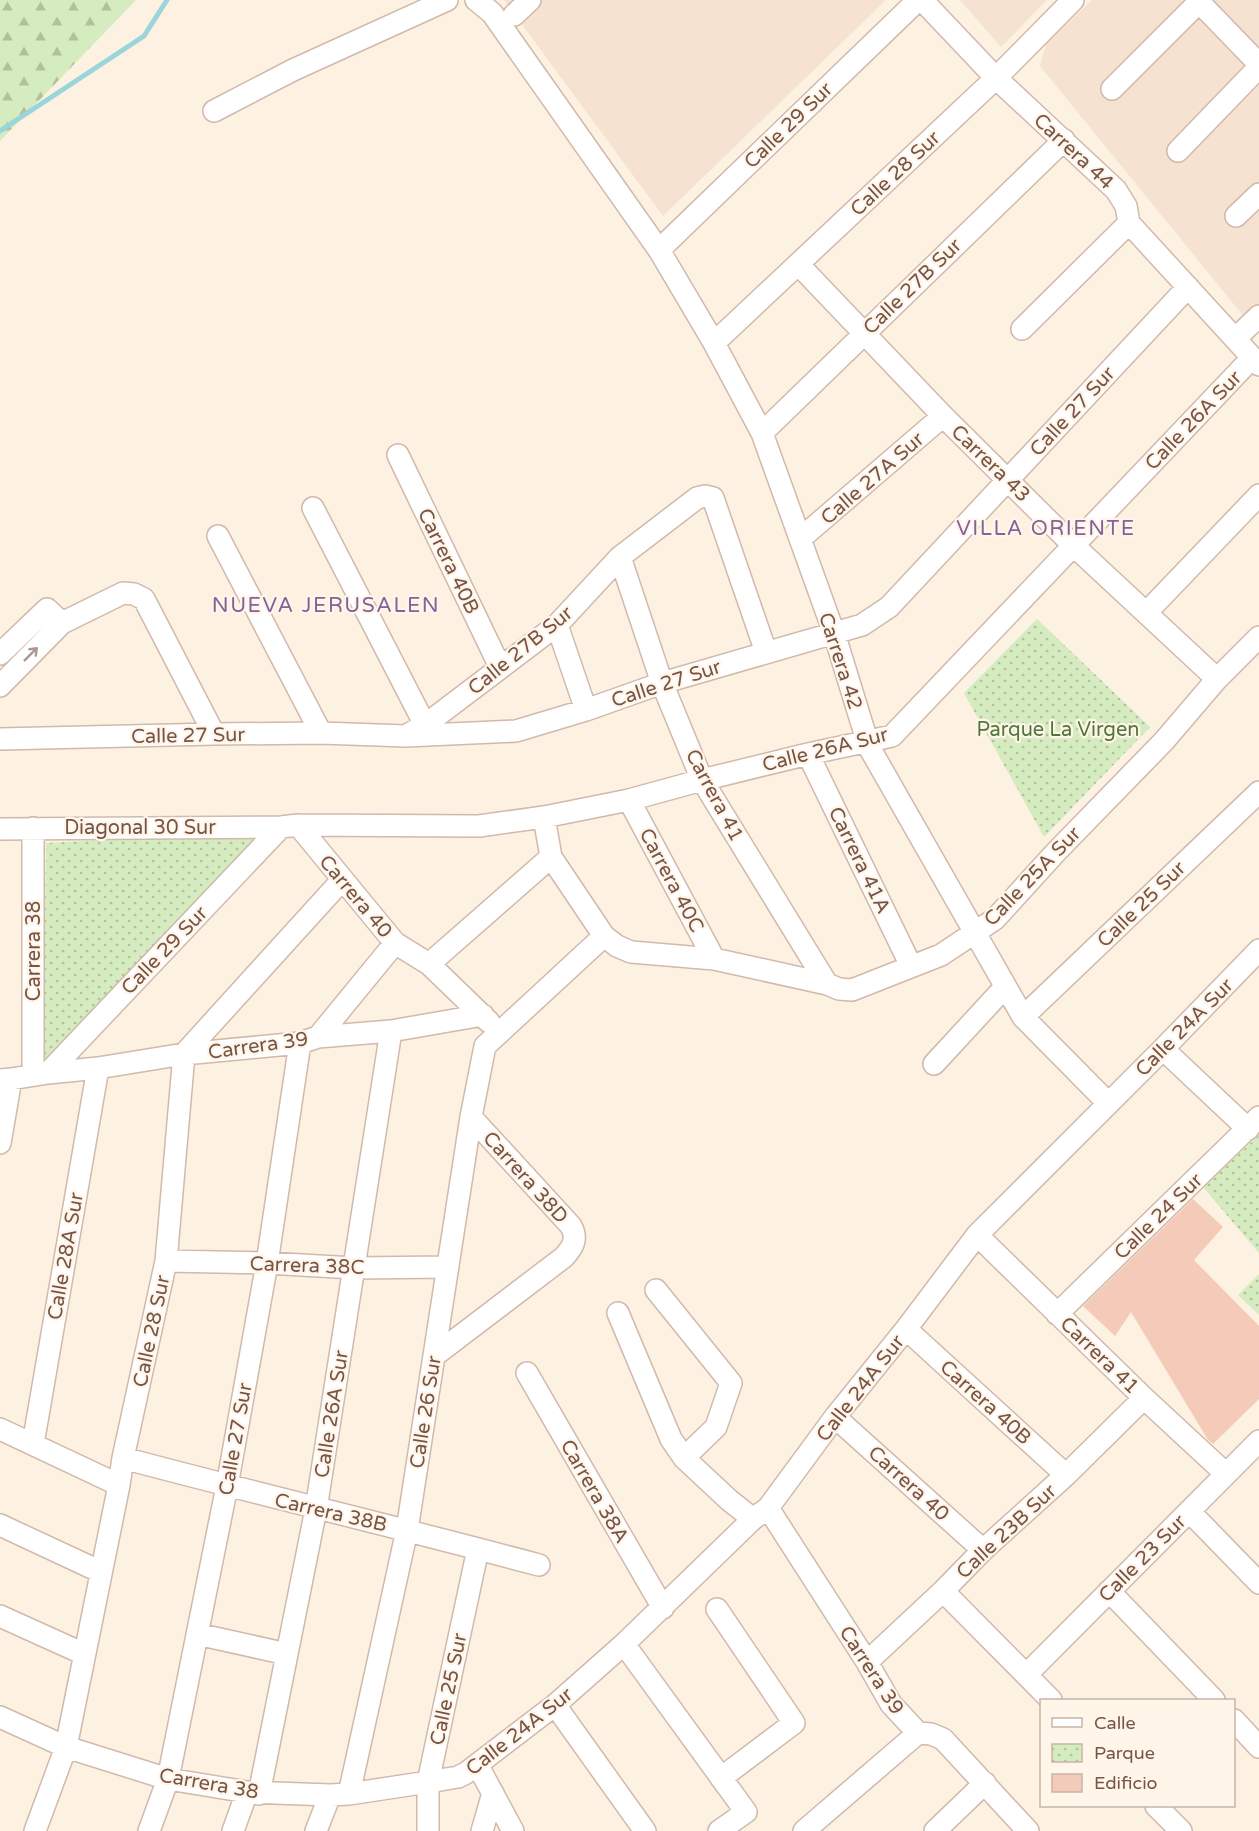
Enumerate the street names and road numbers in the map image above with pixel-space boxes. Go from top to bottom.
street label: Calle 29 Sur [739,77,838,174]
street label: Carrera 44 [1028,109,1118,195]
street label: Calle 28 Sur [846,126,946,221]
street label: Calle 27B Sur [858,233,967,340]
street label: Calle 27 Sur [1025,362,1121,462]
street label: Calle 26A Sur [1140,366,1247,475]
street label: Carrera 43 [946,420,1035,507]
street label: Calle 27A Sur [816,427,929,530]
street label: Carrera 40B [412,505,484,618]
street label: Calle 27B Sur [463,601,578,700]
street label: Carrera 42 [813,610,867,713]
street label: Calle 27 Sur [608,655,725,713]
street label: Calle 27 Sur [131,723,246,749]
street label: Calle 26A Sur [760,723,891,777]
street label: Carrera 41 [680,745,748,846]
street label: Carrera 41A [823,803,895,918]
street label: Diagonal 30 Sur [64,816,216,840]
street label: Calle 25A Sur [979,822,1086,931]
street label: Carrera 40C [634,824,709,937]
street label: Carrera 40 [314,850,397,943]
street label: Calle 25 Sur [1092,856,1191,953]
street label: Carrera 38 [22,901,46,1001]
street label: Calle 29 Sur [117,901,213,1000]
street label: Calle 24A Sur [1131,973,1239,1082]
street label: Carrera 39 [207,1027,310,1065]
street label: Carrera 38D [478,1127,573,1229]
street label: Calle 24 Sur [1109,1168,1208,1265]
street label: Calle 28A Sur [43,1190,89,1322]
street label: Carrera 38C [249,1252,365,1280]
street label: Calle 28 Sur [128,1273,176,1389]
street label: Carrera 41 [1055,1312,1144,1399]
street label: Calle 24A Sur [812,1330,910,1447]
street label: Calle 26A Sur [310,1348,354,1480]
street label: Calle 26 Sur [405,1354,447,1470]
street label: Carrera 40B [935,1355,1036,1450]
street label: Calle 27 Sur [214,1381,258,1497]
street label: Carrera 38A [555,1435,633,1548]
street label: Carrera 40 [863,1441,954,1526]
street label: Calle 23B Sur [952,1479,1062,1584]
street label: Carrera 38B [272,1488,389,1538]
street label: Calle 23 Sur [1094,1510,1192,1607]
street label: Carrera 39 [834,1622,909,1719]
street label: Calle 25 Sur [425,1631,473,1747]
street label: Calle 24A Sur [461,1682,578,1781]
street label: Carrera 38 [157,1763,260,1805]

